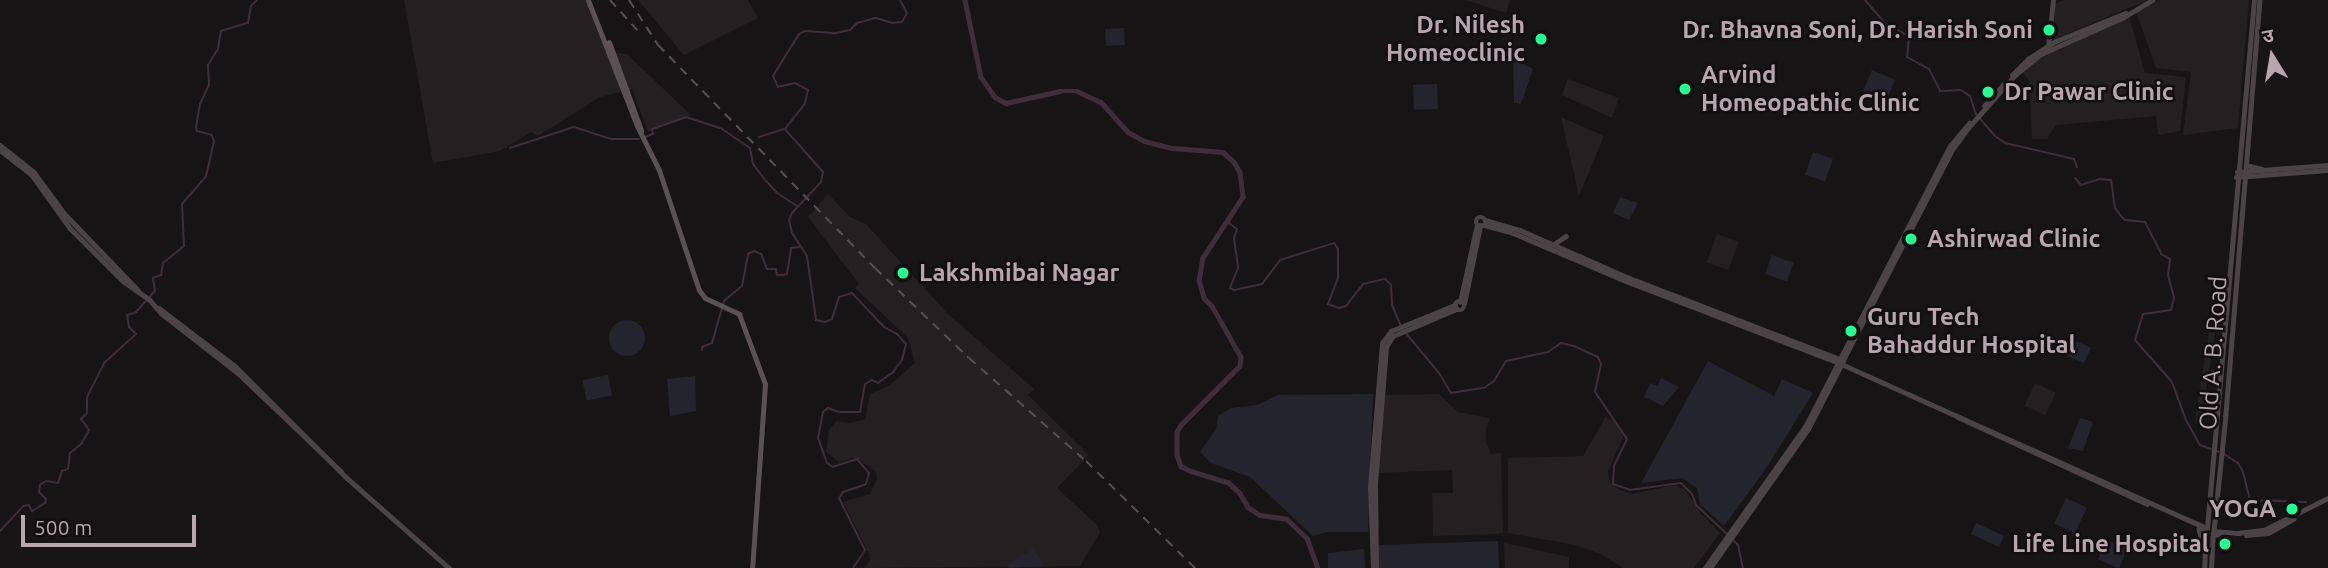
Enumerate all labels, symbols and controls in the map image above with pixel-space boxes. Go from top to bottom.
place label: Dr. Nilesh Homeoclinic [1386,11,1525,67]
place label: Dr. Bhavna Soni, Dr. Harish Soni [1682,16,2033,44]
marker: Dr. Bhavna Soni, Dr. Harish Soni [2039,20,2059,40]
north arrow [2237,21,2307,91]
text: उ [2260,24,2276,47]
marker: Dr. Nilesh Homeoclinic [1531,29,1551,49]
place label: Arvind Homeopathic Clinic [1701,61,1920,117]
place label: Dr Pawar Clinic [2004,78,2174,106]
marker: Arvind Homeopathic Clinic [1675,79,1695,99]
marker: Dr Pawar Clinic [1978,82,1998,102]
place label: Ashirwad Clinic [1927,225,2100,253]
marker: Ashirwad Clinic [1901,229,1921,249]
place label: Lakshmibai Nagar [919,259,1119,287]
marker: Lakshmibai Nagar [893,263,913,283]
street label: Old A. B. Road [2193,275,2233,431]
place label: Guru Tech Bahaddur Hospital [1867,303,2076,359]
marker: Guru Tech Bahaddur Hospital [1841,321,1861,341]
place label: YOGA [2209,495,2276,523]
marker: YOGA [2282,499,2302,519]
scale bar [24,502,200,546]
text: 500 m [34,515,92,539]
place label: Life Line Hospital [2012,530,2209,558]
marker: Life Line Hospital [2215,534,2235,554]

